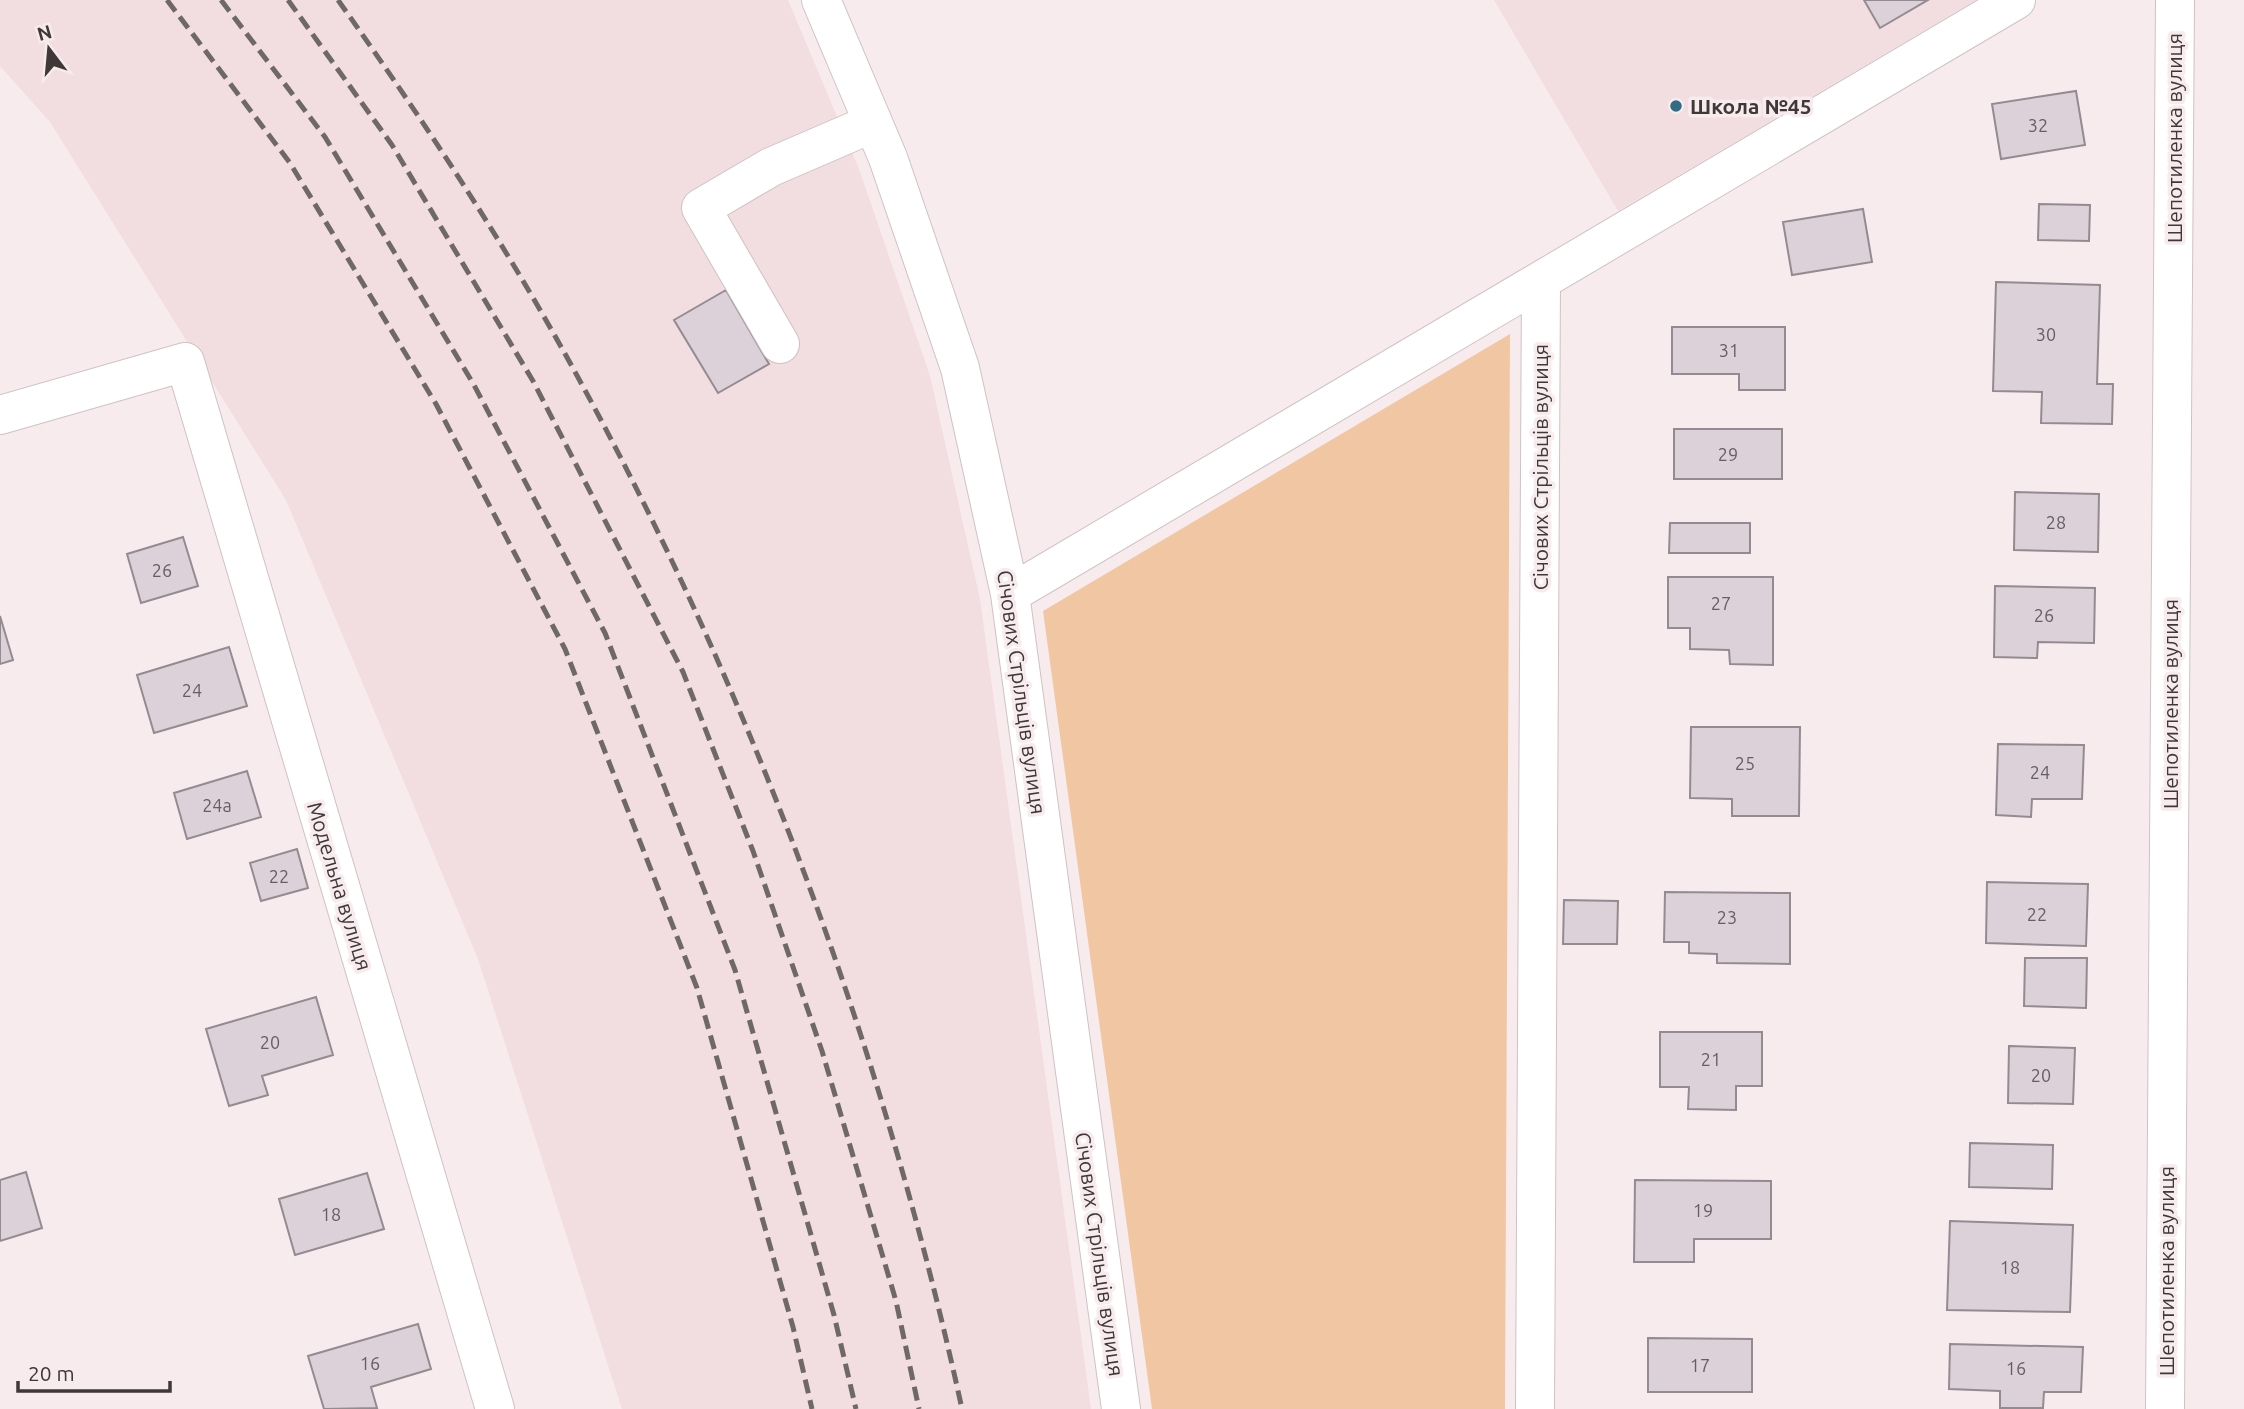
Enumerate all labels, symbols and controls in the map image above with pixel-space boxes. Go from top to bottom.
north arrow [14,14,84,84]
text: N [34,20,54,45]
street label: Шепотиленка вулиця [2162,33,2186,243]
place label: Школа №45 [1690,94,1812,118]
marker: Школа №45 [1668,98,1684,114]
house number: 32 [2028,115,2048,135]
house number: 30 [2036,324,2056,344]
house number: 31 [1719,340,1739,360]
street label: Січових Стрільців вулиця [1528,344,1552,590]
house number: 29 [1718,444,1738,464]
house number: 28 [2046,512,2066,532]
house number: 26 [152,560,172,580]
street label: Січових Стрільців вулиця [993,568,1051,816]
house number: 27 [1711,593,1731,613]
street label: Шепотиленка вулиця [2158,599,2182,809]
house number: 26 [2034,605,2054,625]
house number: 24 [182,680,202,700]
house number: 25 [1735,753,1755,773]
house number: 24 [2030,762,2050,782]
house number: 24а [202,795,232,815]
street label: Модельна вулиця [303,799,377,973]
house number: 22 [269,866,289,886]
house number: 22 [2027,904,2047,924]
house number: 23 [1717,907,1737,927]
house number: 20 [260,1032,280,1052]
house number: 21 [1701,1049,1721,1069]
house number: 20 [2031,1065,2051,1085]
street label: Січових Стрільців вулиця [1071,1130,1129,1378]
street label: Шепотиленка вулиця [2154,1166,2178,1376]
house number: 19 [1693,1200,1713,1220]
house number: 18 [321,1204,341,1224]
house number: 18 [2000,1257,2020,1277]
scale bar [18,1350,170,1394]
house number: 16 [360,1353,380,1373]
house number: 17 [1690,1355,1710,1375]
house number: 16 [2006,1358,2026,1378]
text: 20 m [28,1361,75,1385]

